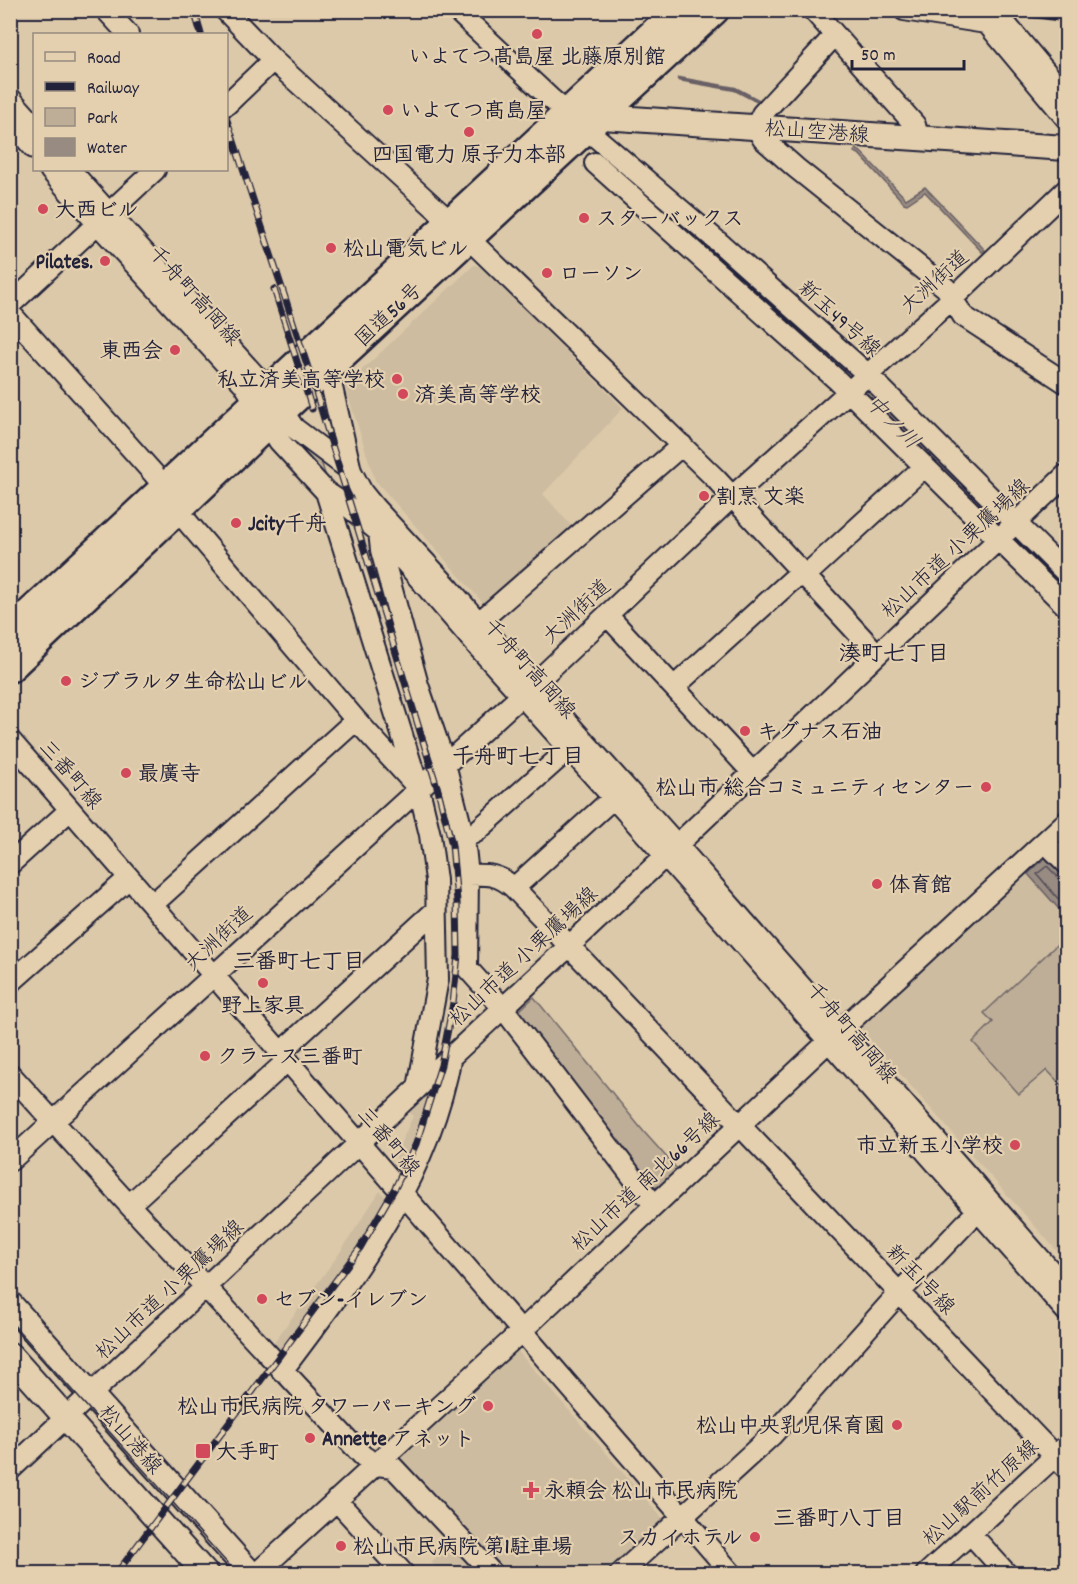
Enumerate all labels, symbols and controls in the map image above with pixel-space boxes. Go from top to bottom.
marker: いよてつ髙島屋 北藤原別館 [530,27,544,41]
legend [33,33,228,171]
scale bar [852,33,964,71]
place label: いよてつ髙島屋 北藤原別館 [409,44,665,74]
text: 50 m [861,44,896,69]
text: Road [87,47,121,72]
text: Railway [87,77,140,102]
place label: いよてつ髙島屋 [400,98,547,128]
marker: いよてつ髙島屋 [381,103,395,117]
text: Park [87,107,118,132]
street label: 松山空港線 [763,115,870,153]
marker: 四国電力 原子力本部 [462,125,476,139]
text: Water [87,137,127,162]
place label: 四国電力 原子力本部 [372,142,566,172]
place label: 大西ビル [55,197,139,227]
marker: 大西ビル [36,202,50,216]
place label: スターバックス [596,206,743,236]
marker: スターバックス [577,211,591,225]
place label: 松山電気ビル [343,236,469,266]
street label: 千舟町高岡線 [139,240,246,354]
marker: 松山電気ビル [324,241,338,255]
street label: 大洲街道 [895,244,977,322]
place label: Pilates. [35,249,93,279]
marker: Pilates. [98,254,112,268]
place label: ローソン [559,261,643,291]
marker: ローソン [540,266,554,280]
street label: 新玉49号線 [790,275,886,366]
street label: 国道56号 [349,277,431,355]
place label: 東西会 [100,338,163,368]
marker: 東西会 [168,343,182,357]
place label: 私立済美高等学校 [217,367,385,397]
marker: 私立済美高等学校 [390,372,404,386]
place label: 済美高等学校 [415,382,541,412]
marker: 済美高等学校 [396,387,410,401]
water label: 中ノ川 [857,389,926,458]
street label: 松山市道 小栗鷹場線 [876,473,1038,627]
place label: 割烹 文楽 [716,484,805,514]
marker: 割烹 文楽 [697,489,711,503]
place label: Jcity千舟 [248,511,326,541]
marker: Jcity千舟 [229,516,243,530]
street label: 大洲街道 [537,574,619,653]
street label: 千舟町高岡線 [474,613,581,727]
district label: 湊町七丁目 [839,640,949,671]
place label: ジブラルタ生命松山ビル [78,669,309,699]
marker: ジブラルタ生命松山ビル [59,674,73,688]
place label: キグナス石油 [757,719,883,749]
marker: キグナス石油 [738,724,752,738]
street label: 三番町線 [30,734,108,818]
district label: 千舟町七丁目 [452,743,584,774]
place label: 最廣寺 [138,761,201,791]
marker: 最廣寺 [119,766,133,780]
place label: 松山市 総合コミュニティセンター [655,775,974,805]
marker: 松山市 総合コミュニティセンター [979,780,993,794]
place label: 体育館 [889,872,952,902]
marker: 体育館 [870,877,884,891]
street label: 松山市道 小栗鷹場線 [444,881,606,1035]
street label: 大洲街道 [179,901,261,980]
district label: 三番町七丁目 [233,948,365,979]
marker: 野上家具 [256,976,270,990]
street label: 千舟町高岡線 [797,977,902,1091]
place label: 野上家具 [221,993,305,1023]
place label: クラース三番町 [217,1044,363,1074]
marker: クラース三番町 [198,1049,212,1063]
street label: 三番町線 [348,1101,426,1185]
street label: 松山市道 南北66号線 [566,1106,728,1260]
place label: 市立新玉小学校 [856,1133,1003,1163]
marker: 市立新玉小学校 [1008,1138,1022,1152]
street label: 松山市道 小栗鷹場線 [90,1214,252,1368]
street label: 新玉1号線 [877,1239,960,1323]
place label: セブン-イレブン [274,1287,428,1317]
marker: セブン-イレブン [255,1292,269,1306]
place label: 松山市民病院 タワーパーキング [177,1394,476,1424]
street label: 松山港線 [90,1399,168,1483]
marker: 松山市民病院 タワーパーキング [481,1399,495,1413]
place label: 松山中央乳児保育園 [696,1413,885,1443]
marker: 松山中央乳児保育園 [890,1418,904,1432]
place label: Annette アネット [322,1426,475,1456]
marker: Annette アネット [303,1431,317,1445]
street label: 松山駅前竹原線 [917,1434,1047,1555]
place label: 大手町 [216,1439,279,1469]
marker: 大手町 [194,1442,212,1460]
place label: 永頼会 松山市民病院 [544,1478,738,1508]
marker: 永頼会 松山市民病院 [522,1481,540,1499]
district label: 三番町八丁目 [773,1505,905,1536]
place label: スカイホテル [618,1525,743,1555]
marker: スカイホテル [748,1530,762,1544]
place label: 松山市民病院 第1駐車場 [353,1534,572,1564]
marker: 松山市民病院 第1駐車場 [334,1539,348,1553]

